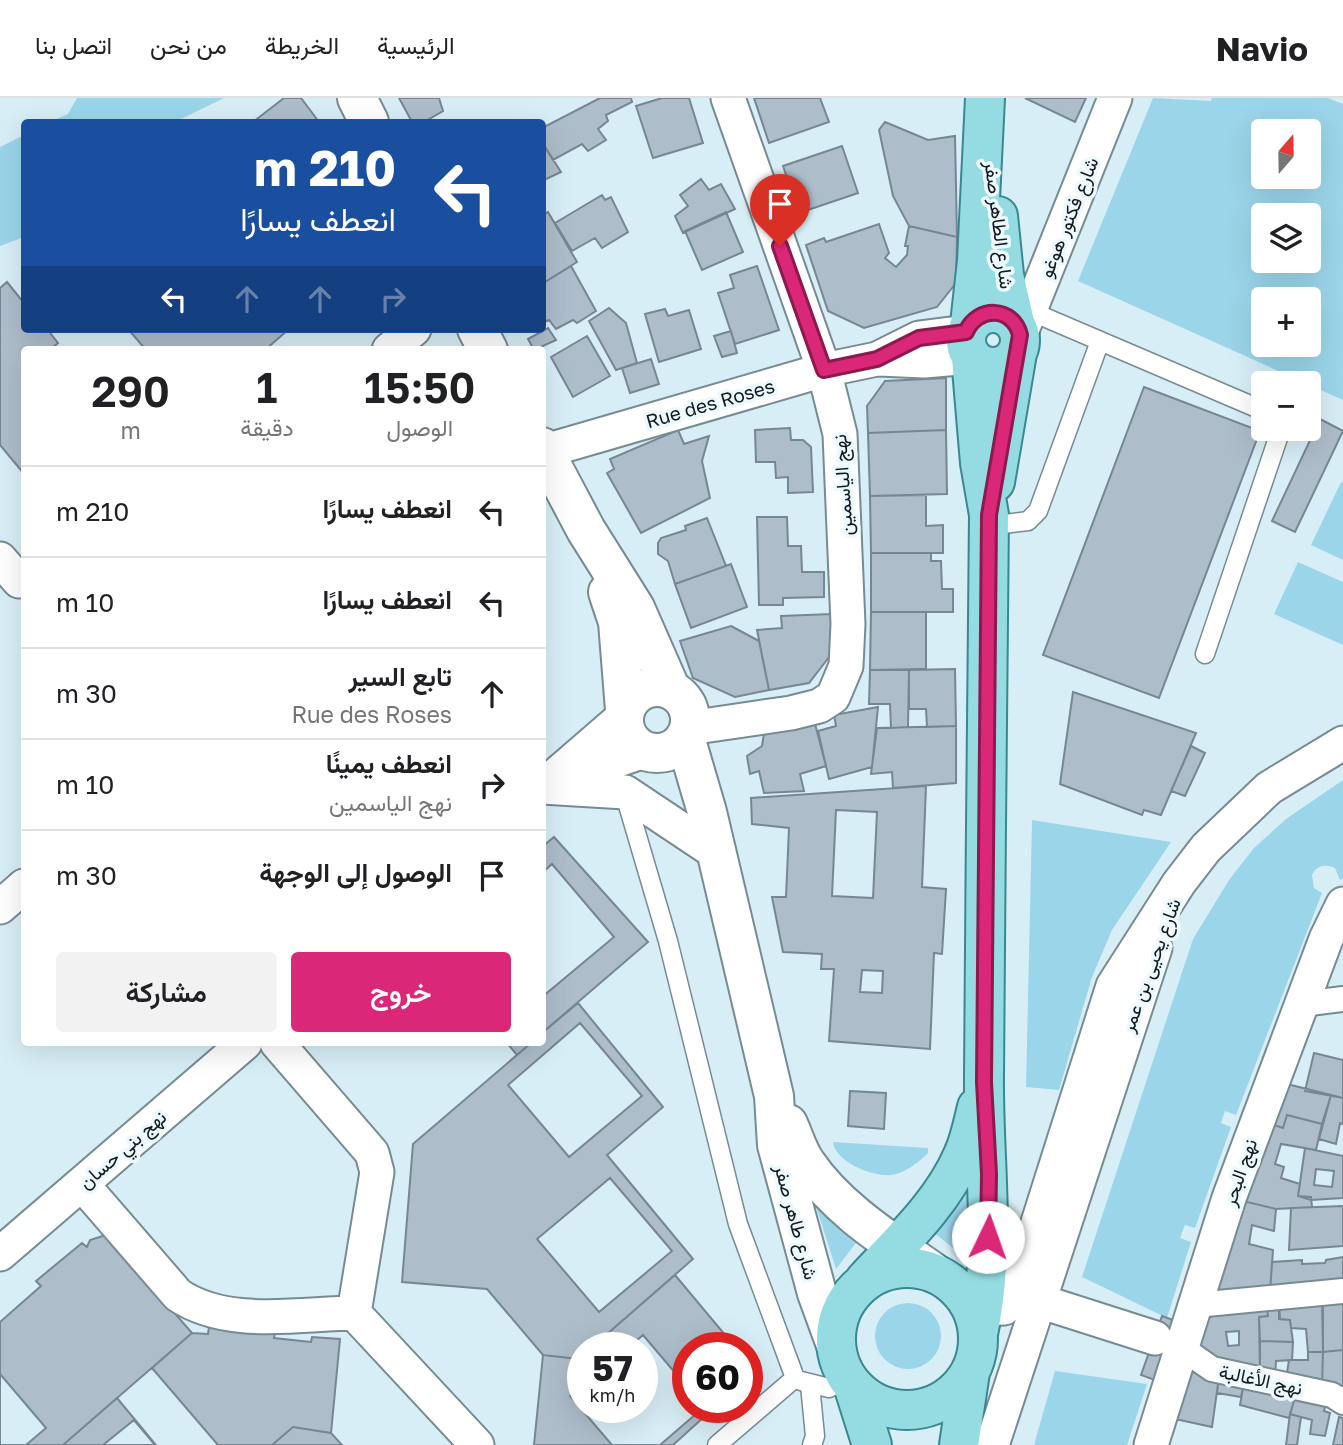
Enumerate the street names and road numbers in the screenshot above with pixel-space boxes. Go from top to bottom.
street label: شارع فكتور هوغو [1033,153,1104,281]
street label: شارع الطاهر صفر [979,159,1019,290]
street label: Rue des Roses [643,374,777,432]
street label: نهج الياسمين [827,433,860,536]
street label: شارع يحيى بن عمر [1115,895,1187,1037]
street label: نهج بني حسان [74,1105,174,1197]
street label: نهج البحر [1216,1135,1264,1211]
street label: شارع طاهر صفر [768,1161,823,1283]
street label: نهج الأغالبة [1217,1359,1305,1402]

